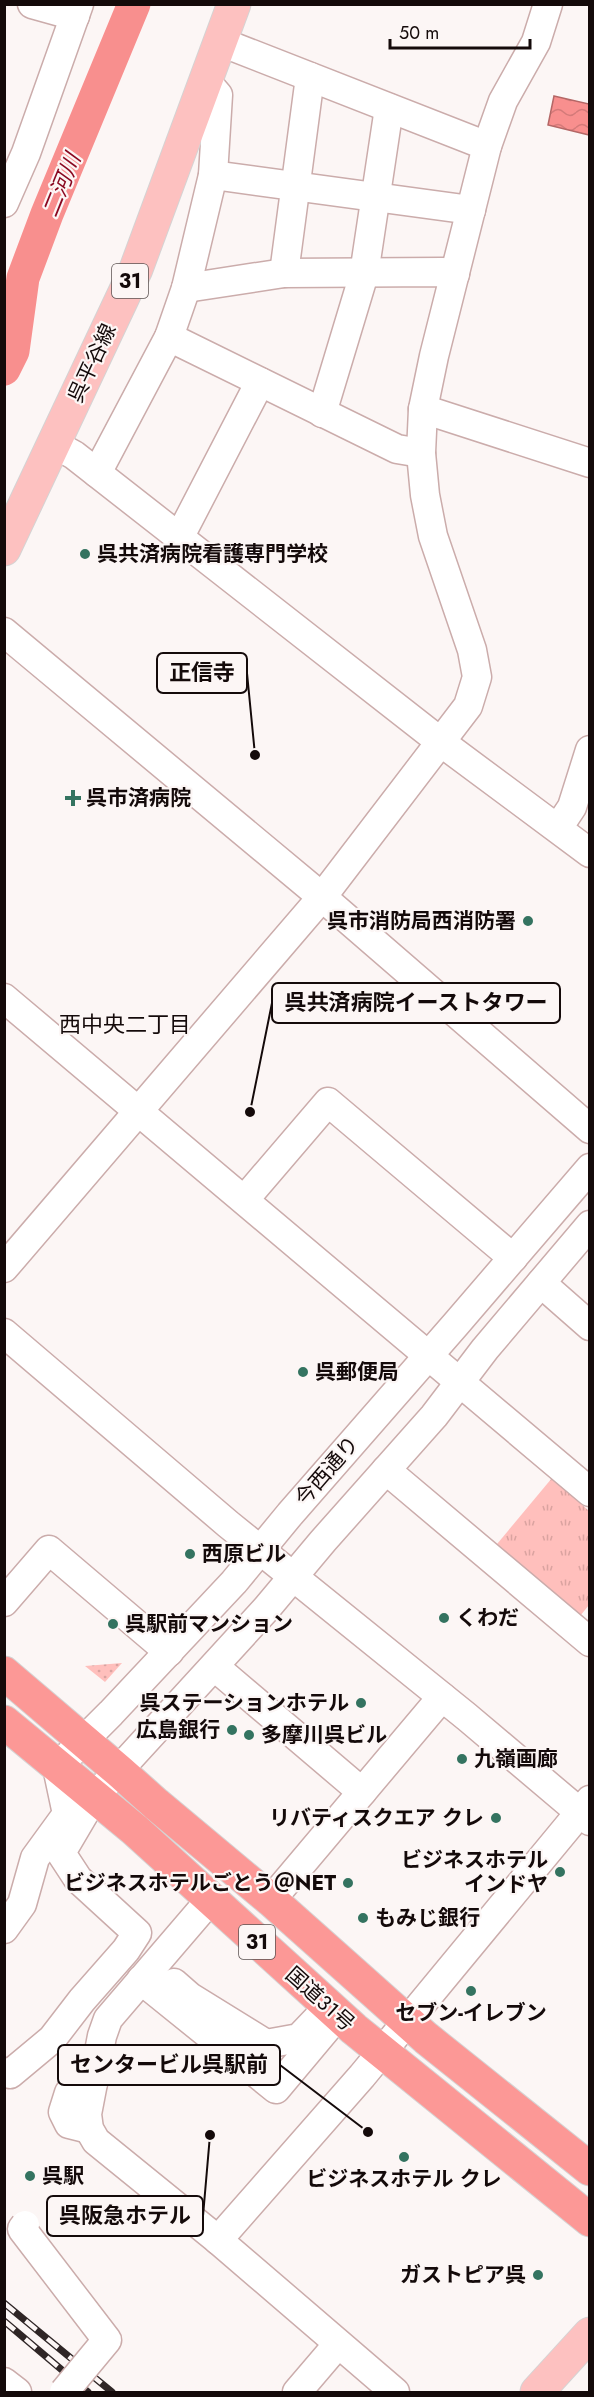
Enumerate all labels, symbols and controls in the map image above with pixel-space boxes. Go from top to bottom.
scale bar [390,12,530,50]
text: 50 m [399,20,439,46]
water label: 二河川 [34,147,89,222]
road number: 31 [112,264,148,298]
street label: 呉平谷線 [61,319,123,407]
place label: 呉共済病院看護専門学校 [97,539,328,569]
marker: 呉共済病院看護専門学校 [78,547,92,561]
callout: 正信寺 [157,653,247,693]
text: 正信寺 [169,656,235,688]
place label: 呉市済病院 [86,783,191,813]
marker: 呉市済病院 [64,789,82,807]
place label: 呉市消防局西消防署 [327,906,516,936]
marker: 呉市消防局西消防署 [521,914,535,928]
callout: 呉共済病院イーストタワー [272,983,560,1023]
text: 呉共済病院イーストタワー [285,986,547,1018]
district label: 西中央二丁目 [59,1008,191,1040]
place label: 呉郵便局 [315,1357,399,1387]
marker: 呉郵便局 [296,1365,310,1379]
street label: 今西通り [288,1429,366,1513]
place label: 西原ビル [202,1539,286,1569]
marker: 西原ビル [183,1547,197,1561]
place label: くわだ [456,1603,519,1633]
place label: 呉駅前マンション [125,1609,293,1639]
marker: くわだ [437,1611,451,1625]
marker: 呉駅前マンション [106,1617,120,1631]
place label: 呉ステーションホテル [139,1688,349,1718]
marker: 呉ステーションホテル [354,1696,368,1710]
place label: 広島銀行 [136,1715,220,1745]
place label: 多摩川呉ビル [261,1720,387,1750]
marker: 広島銀行 [225,1723,239,1737]
marker: 多摩川呉ビル [242,1728,256,1742]
place label: 九嶺画廊 [474,1744,558,1774]
marker: 九嶺画廊 [455,1752,469,1766]
place label: リバティスクエア クレ [269,1803,484,1833]
marker: リバティスクエア クレ [489,1811,503,1825]
place label: ビジネスホテル インドヤ [401,1845,548,1899]
marker: ビジネスホテル インドヤ [553,1865,567,1879]
place label: ビジネスホテルごとう＠NET [64,1868,336,1898]
marker: ビジネスホテルごとう＠NET [341,1876,355,1890]
place label: もみじ銀行 [375,1903,480,1933]
marker: もみじ銀行 [356,1911,370,1925]
road number: 31 [239,1925,275,1959]
street label: 国道31号 [279,1960,361,2038]
marker: セブン-イレブン [464,1984,478,1998]
place label: セブン-イレブン [395,1998,547,2028]
callout: センタービル呉駅前 [58,2045,280,2085]
text: センタービル呉駅前 [70,2048,268,2080]
marker: ビジネスホテル クレ [397,2150,411,2164]
place label: 呉駅 [42,2161,84,2191]
place label: ビジネスホテル クレ [306,2164,502,2194]
marker: 呉駅 [23,2169,37,2183]
callout: 呉阪急ホテル [47,2196,203,2236]
text: 呉阪急ホテル [59,2199,191,2231]
place label: ガストピア呉 [400,2260,526,2290]
marker: ガストピア呉 [531,2268,545,2282]

